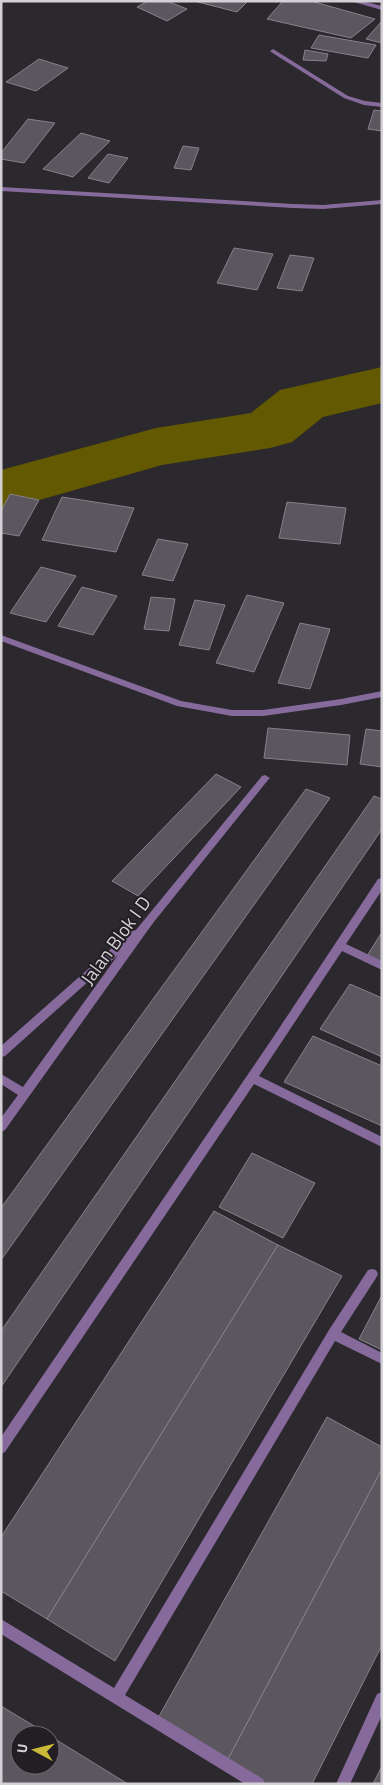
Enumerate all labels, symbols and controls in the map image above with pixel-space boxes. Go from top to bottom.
street label: Jalan Blok I D [73,889,157,991]
north arrow [10,1725,60,1775]
text: U [11,1743,33,1754]

